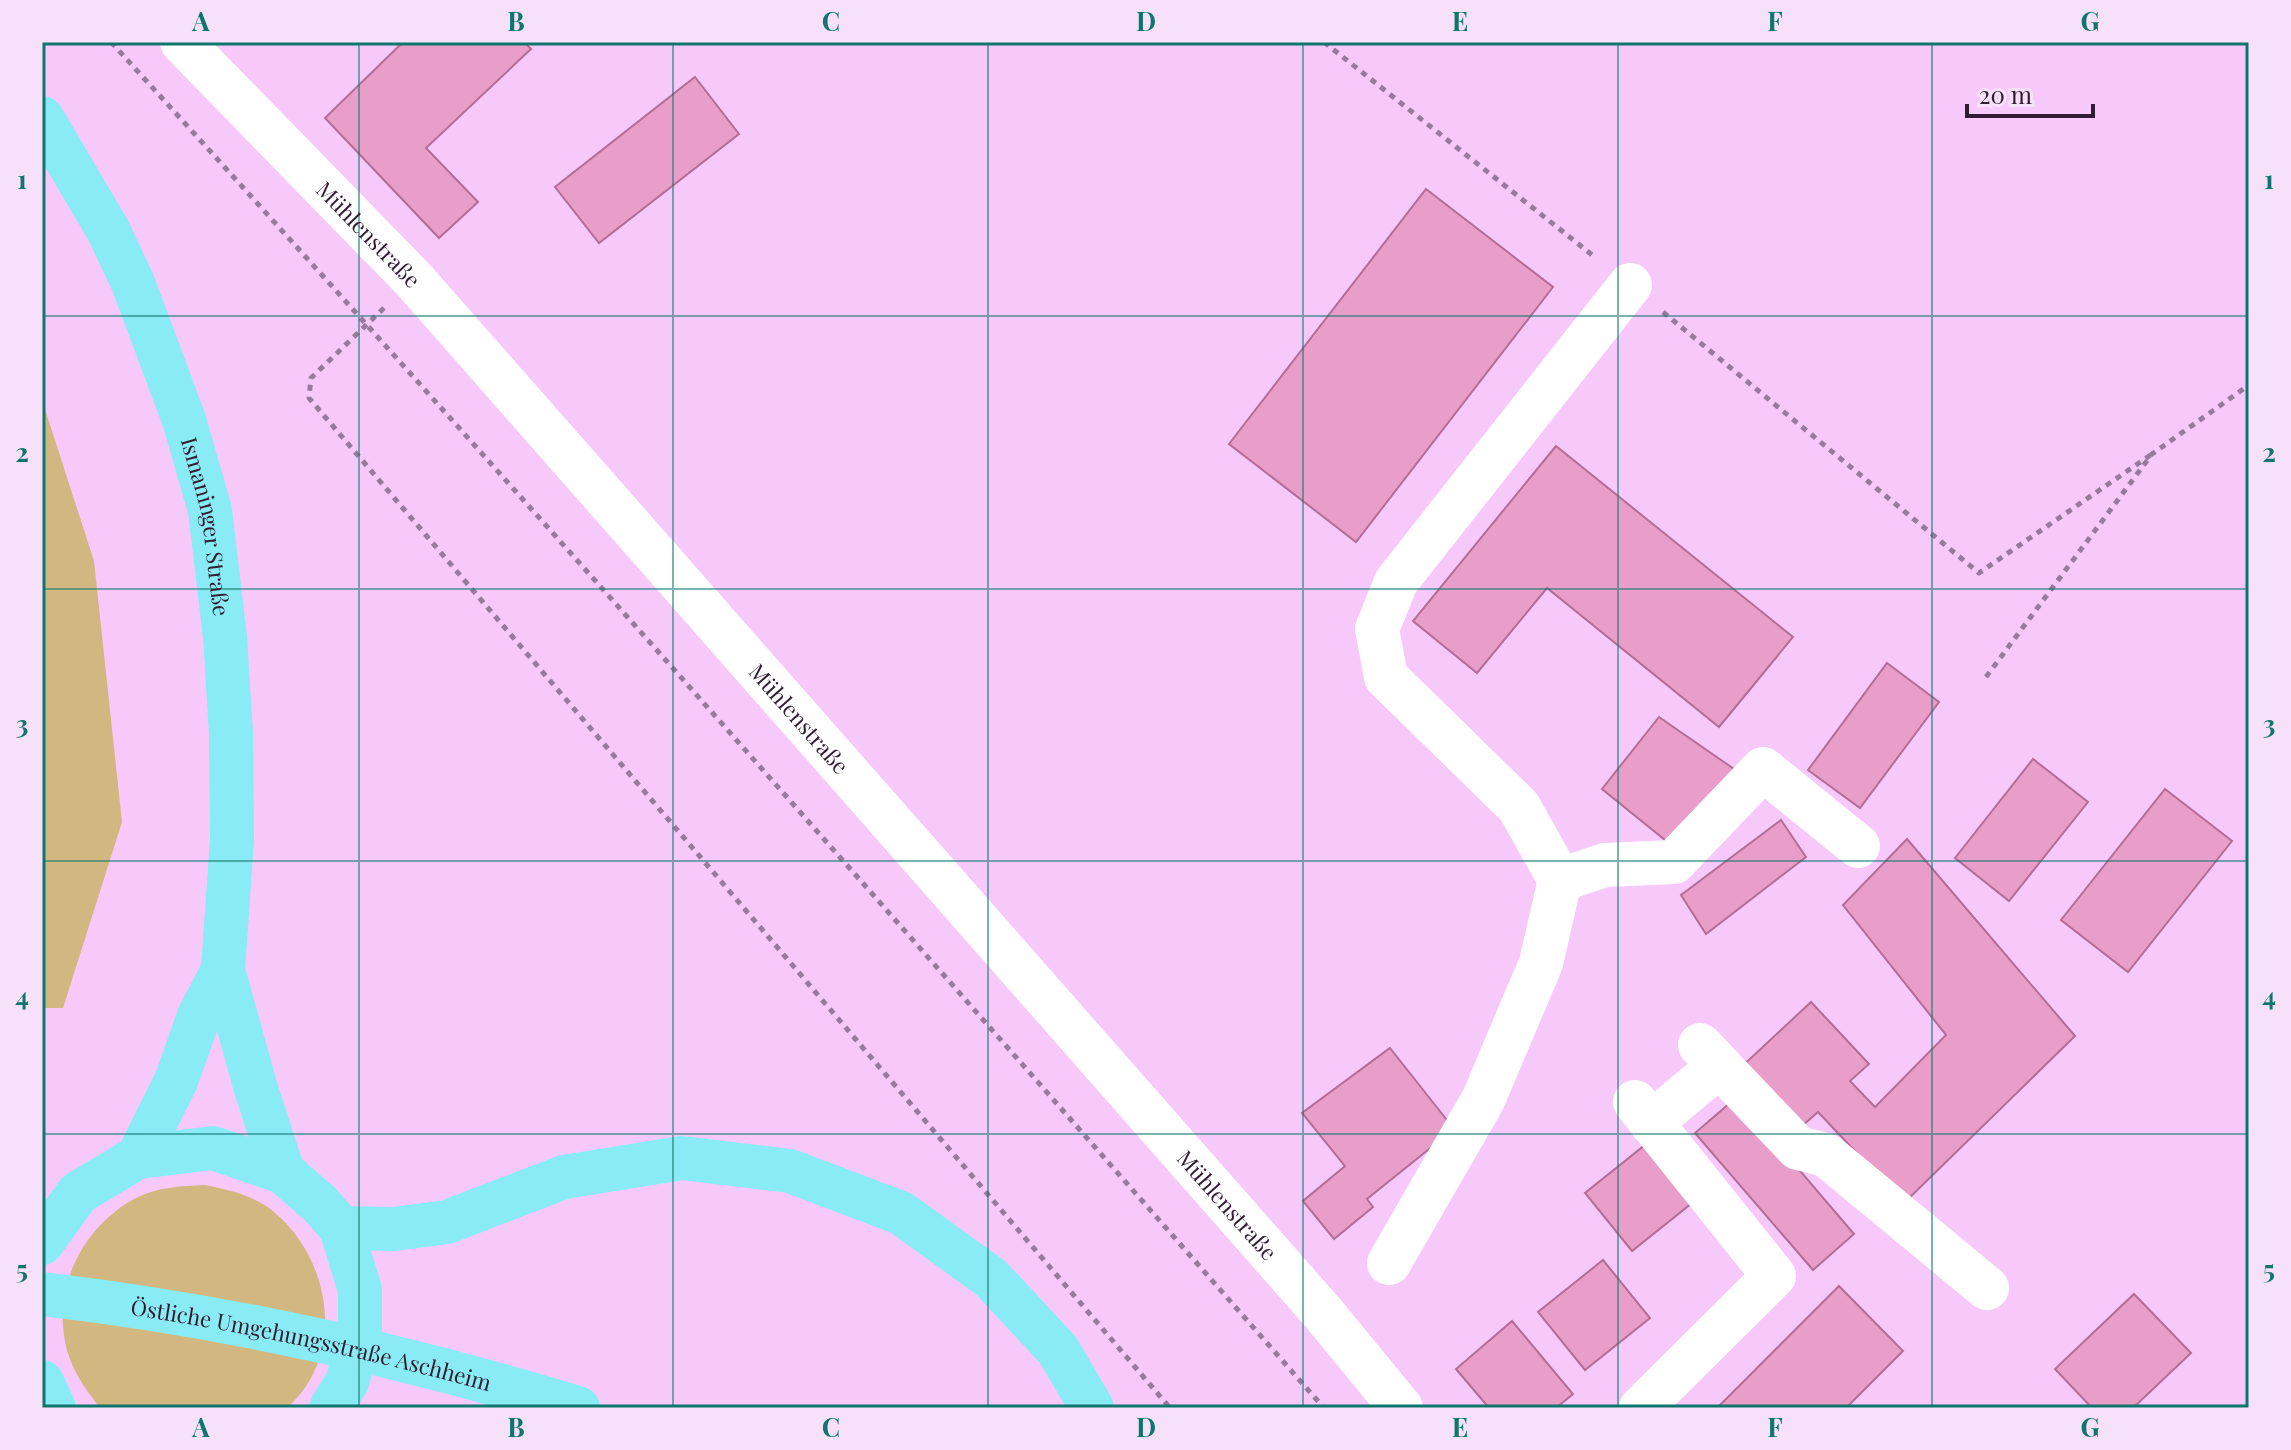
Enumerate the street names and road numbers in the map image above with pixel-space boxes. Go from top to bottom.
street label: Mühlenstraße [310,174,428,294]
street label: Ismaninger Straße [175,433,237,618]
street label: Mühlenstraße [743,657,856,780]
street label: Mühlenstraße [1171,1143,1284,1266]
street label: Östliche Umgehungsstraße Aschheim [129,1291,495,1397]

